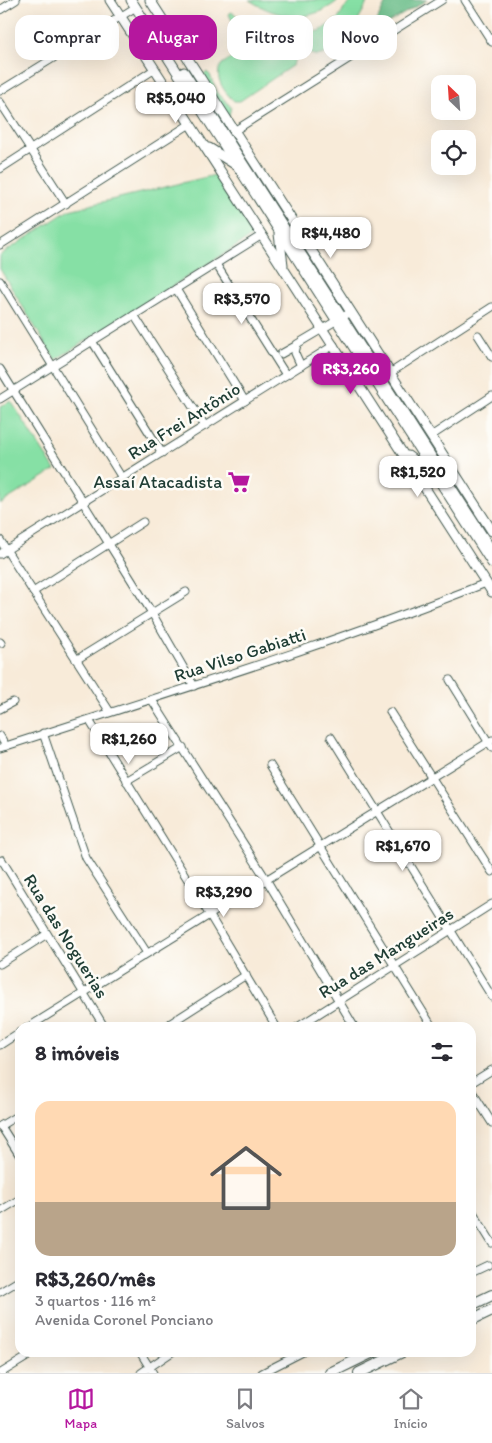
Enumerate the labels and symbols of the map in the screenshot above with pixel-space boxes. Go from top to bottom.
north arrow [431,75,476,120]
pin: R$5,040 [130,82,222,124]
pin: R$4,480 [285,216,377,259]
pin: R$3,570 [196,282,288,325]
pin: R$3,260 [305,352,397,395]
street label: Rua Frei Antônio [124,378,244,464]
pin: R$1,520 [372,456,464,498]
supermarket icon: Assaí Atacadista [226,469,252,495]
place label: Assaí Atacadista [94,471,222,493]
street label: Rua Vilso Gabiatti [171,623,309,687]
pin: R$1,260 [83,722,175,765]
pin: R$1,670 [357,830,449,872]
street label: Rua das Noguerias [19,870,113,1002]
pin: R$3,290 [178,876,270,918]
street label: Rua das Mangueiras [314,903,458,1003]

